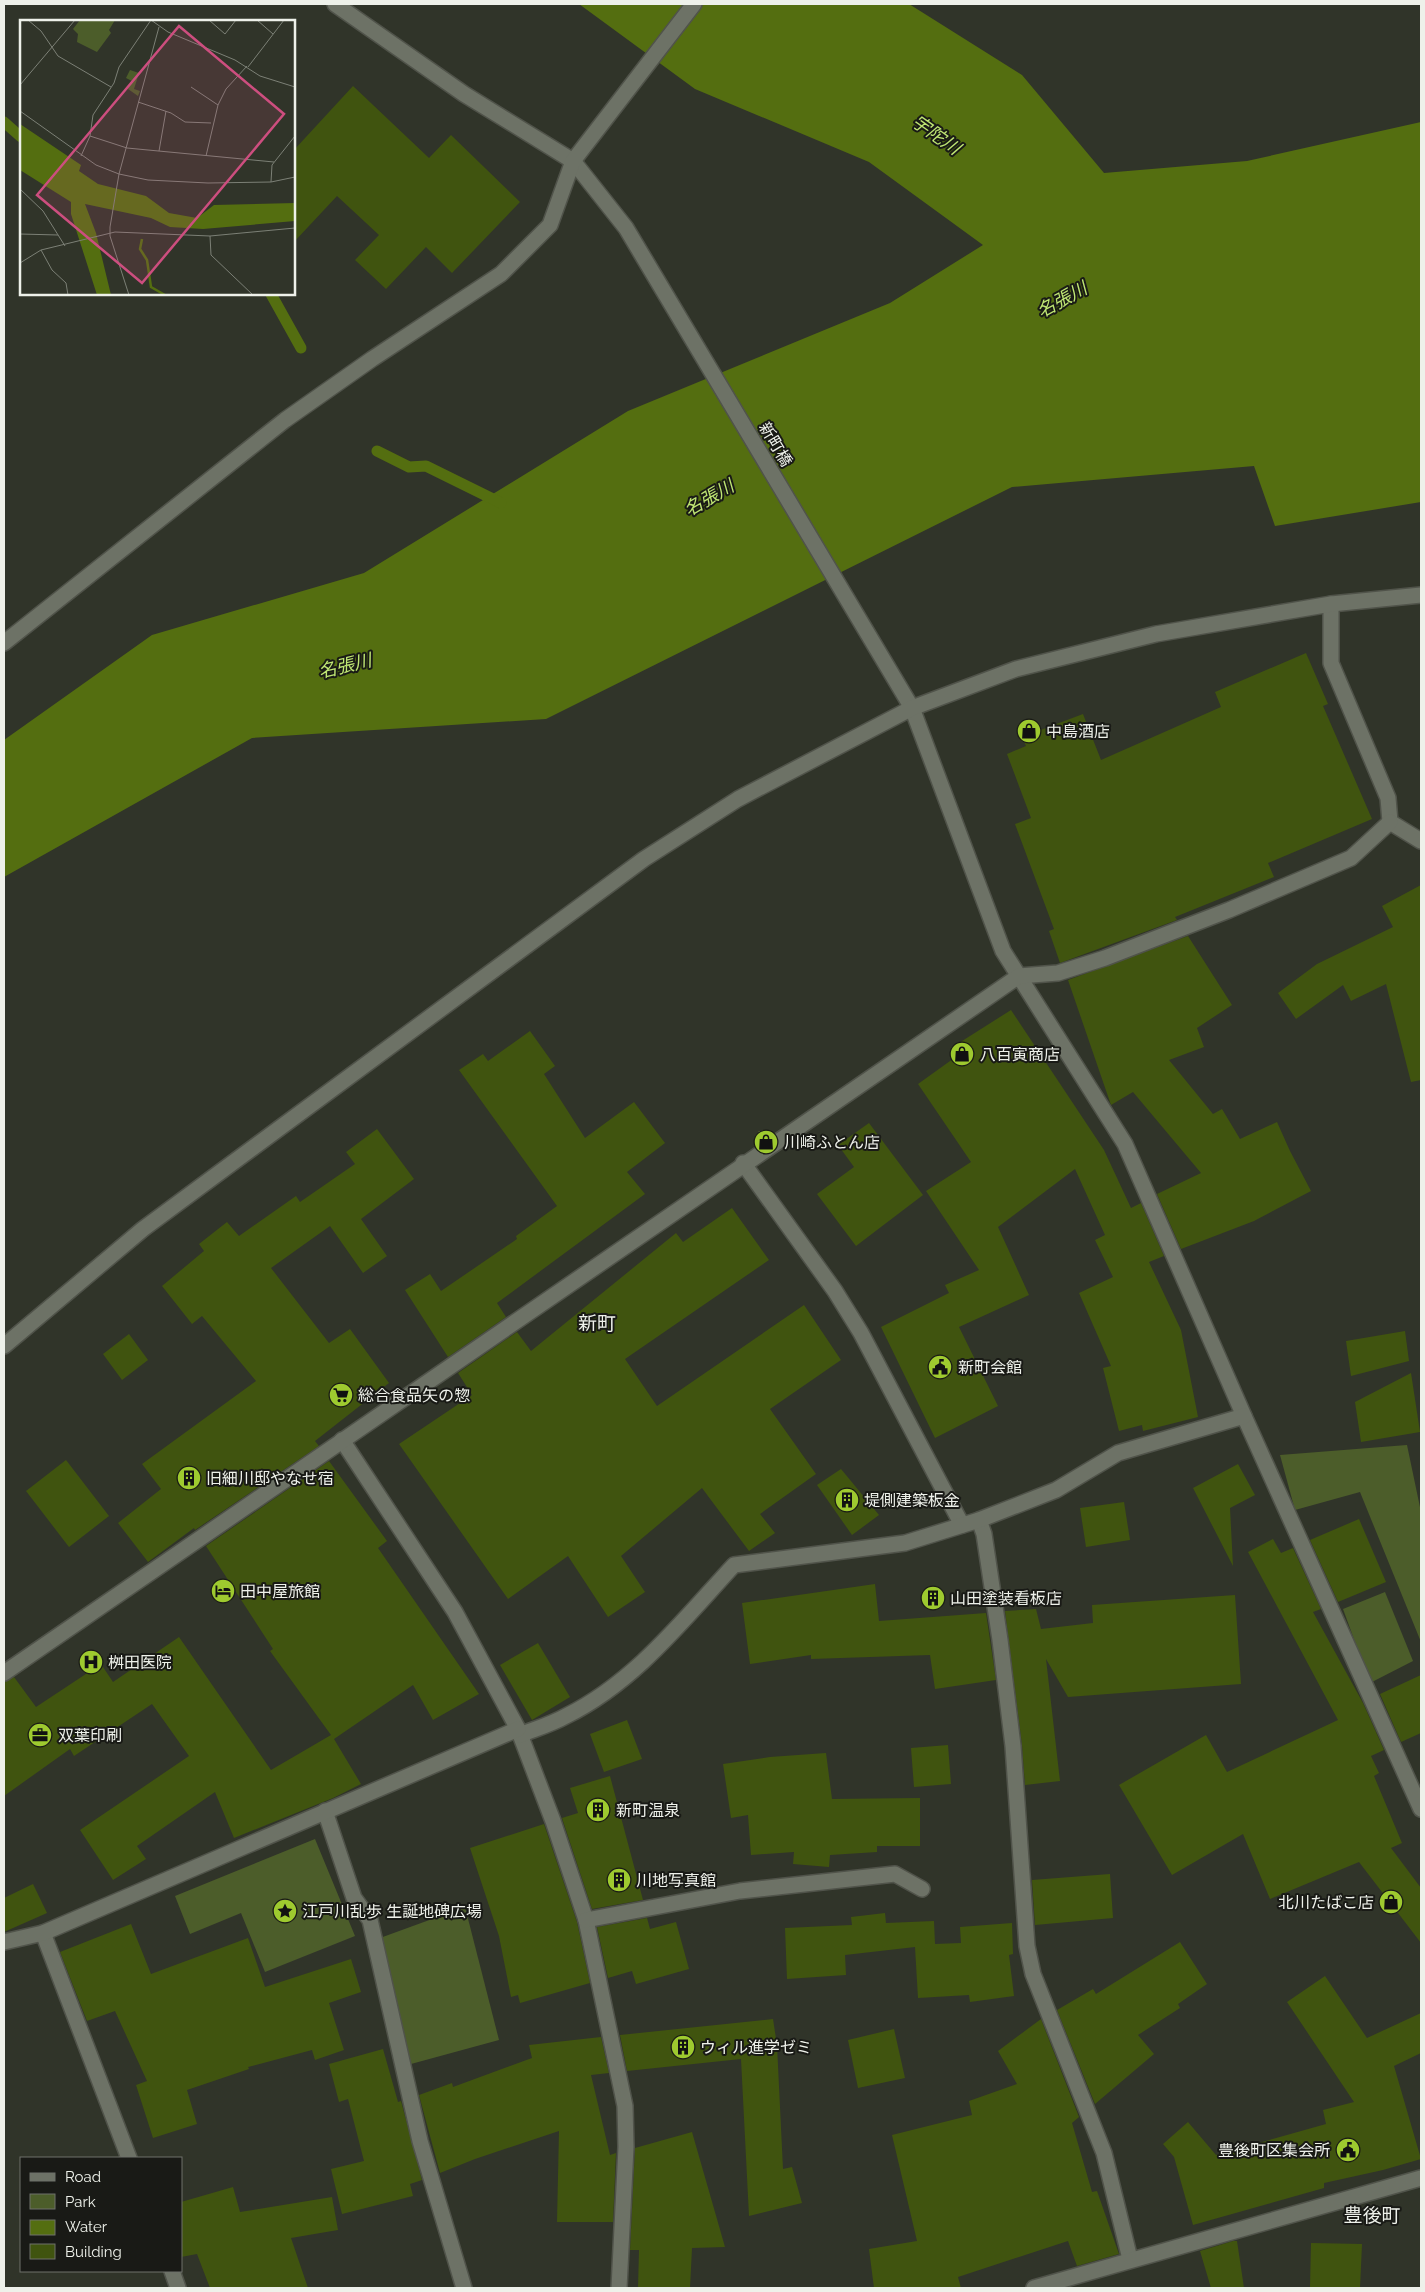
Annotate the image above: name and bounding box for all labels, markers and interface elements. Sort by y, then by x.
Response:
inset map [20,20,295,295]
water label: 宇陀川 [908,111,966,160]
water label: 名張川 [1033,276,1092,322]
street label: 新町橋 [755,419,796,470]
water label: 名張川 [680,474,739,520]
water label: 名張川 [316,649,376,682]
shop icon: 中島酒店 [1016,718,1042,744]
place label: 中島酒店 [1046,722,1110,741]
shop icon: 八百寅商店 [949,1041,975,1067]
place label: 八百寅商店 [980,1045,1060,1064]
shop icon: 川崎ふとん店 [753,1129,779,1155]
place label: 川崎ふとん店 [784,1133,880,1152]
district label: 新町 [578,1312,616,1334]
public building icon: 新町会館 [927,1354,953,1380]
place label: 新町会館 [958,1358,1022,1377]
supermarket icon: 総合食品矢の惣 [328,1382,354,1408]
place label: 総合食品矢の惣 [358,1386,470,1405]
building icon: 旧細川邸やなせ宿 [176,1465,202,1491]
place label: 旧細川邸やなせ宿 [206,1469,334,1488]
building icon: 堤側建築板金 [834,1487,860,1513]
place label: 堤側建築板金 [864,1491,960,1510]
hotel icon: 田中屋旅館 [210,1578,236,1604]
place label: 田中屋旅館 [240,1582,320,1601]
building icon: 山田塗装看板店 [920,1585,946,1611]
place label: 山田塗装看板店 [950,1589,1062,1608]
hospital icon: 桝田医院 [78,1649,104,1675]
place label: 桝田医院 [108,1653,172,1672]
office icon: 双葉印刷 [27,1722,53,1748]
place label: 双葉印刷 [58,1726,122,1745]
building icon: 新町温泉 [585,1797,611,1823]
place label: 新町温泉 [616,1801,680,1820]
building icon: 川地写真館 [606,1867,632,1893]
place label: 川地写真館 [636,1871,716,1890]
shop icon: 北川たばこ店 [1378,1889,1404,1915]
place label: 北川たばこ店 [1278,1893,1374,1912]
place icon: 江戸川乱歩 生誕地碑広場 [272,1898,298,1924]
place label: 江戸川乱歩 生誕地碑広場 [302,1902,482,1921]
building icon: ウィル進学ゼミ [670,2034,696,2060]
place label: ウィル進学ゼミ [700,2038,812,2057]
public building icon: 豊後町区集会所 [1335,2137,1361,2163]
place label: 豊後町区集会所 [1218,2141,1330,2160]
legend [20,2157,182,2272]
text: Road [65,2168,101,2186]
text: Park [65,2193,96,2211]
district label: 豊後町 [1343,2204,1401,2226]
text: Water [65,2218,108,2236]
text: Building [65,2243,122,2261]

